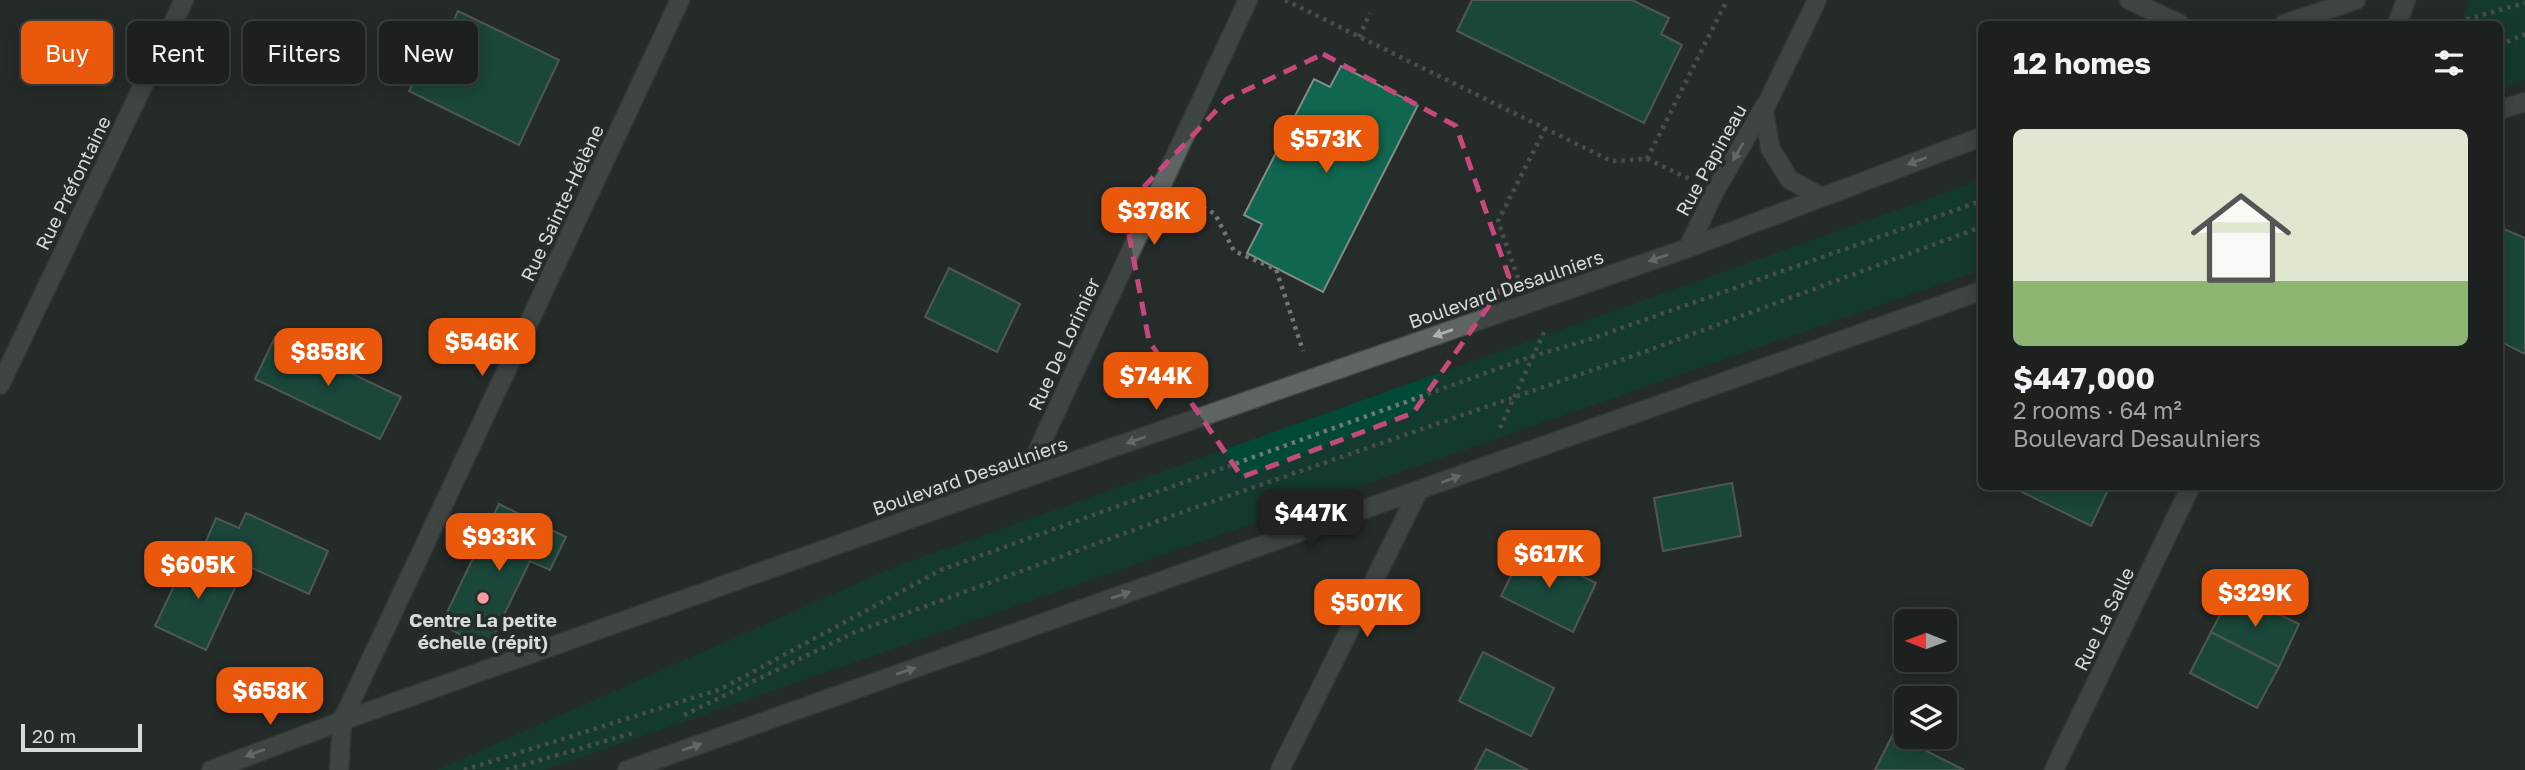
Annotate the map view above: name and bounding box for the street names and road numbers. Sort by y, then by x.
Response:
street label: Rue Papineau [1670,100,1751,220]
street label: Rue Préfontaine [30,112,115,253]
street label: Rue Sainte-Hélène [515,121,608,285]
street label: Boulevard Desaulniers [1405,244,1606,333]
street label: Rue De Lorimier [1023,273,1105,414]
street label: Boulevard Desaulniers [869,431,1070,520]
street label: Rue La Salle [2069,563,2138,674]

